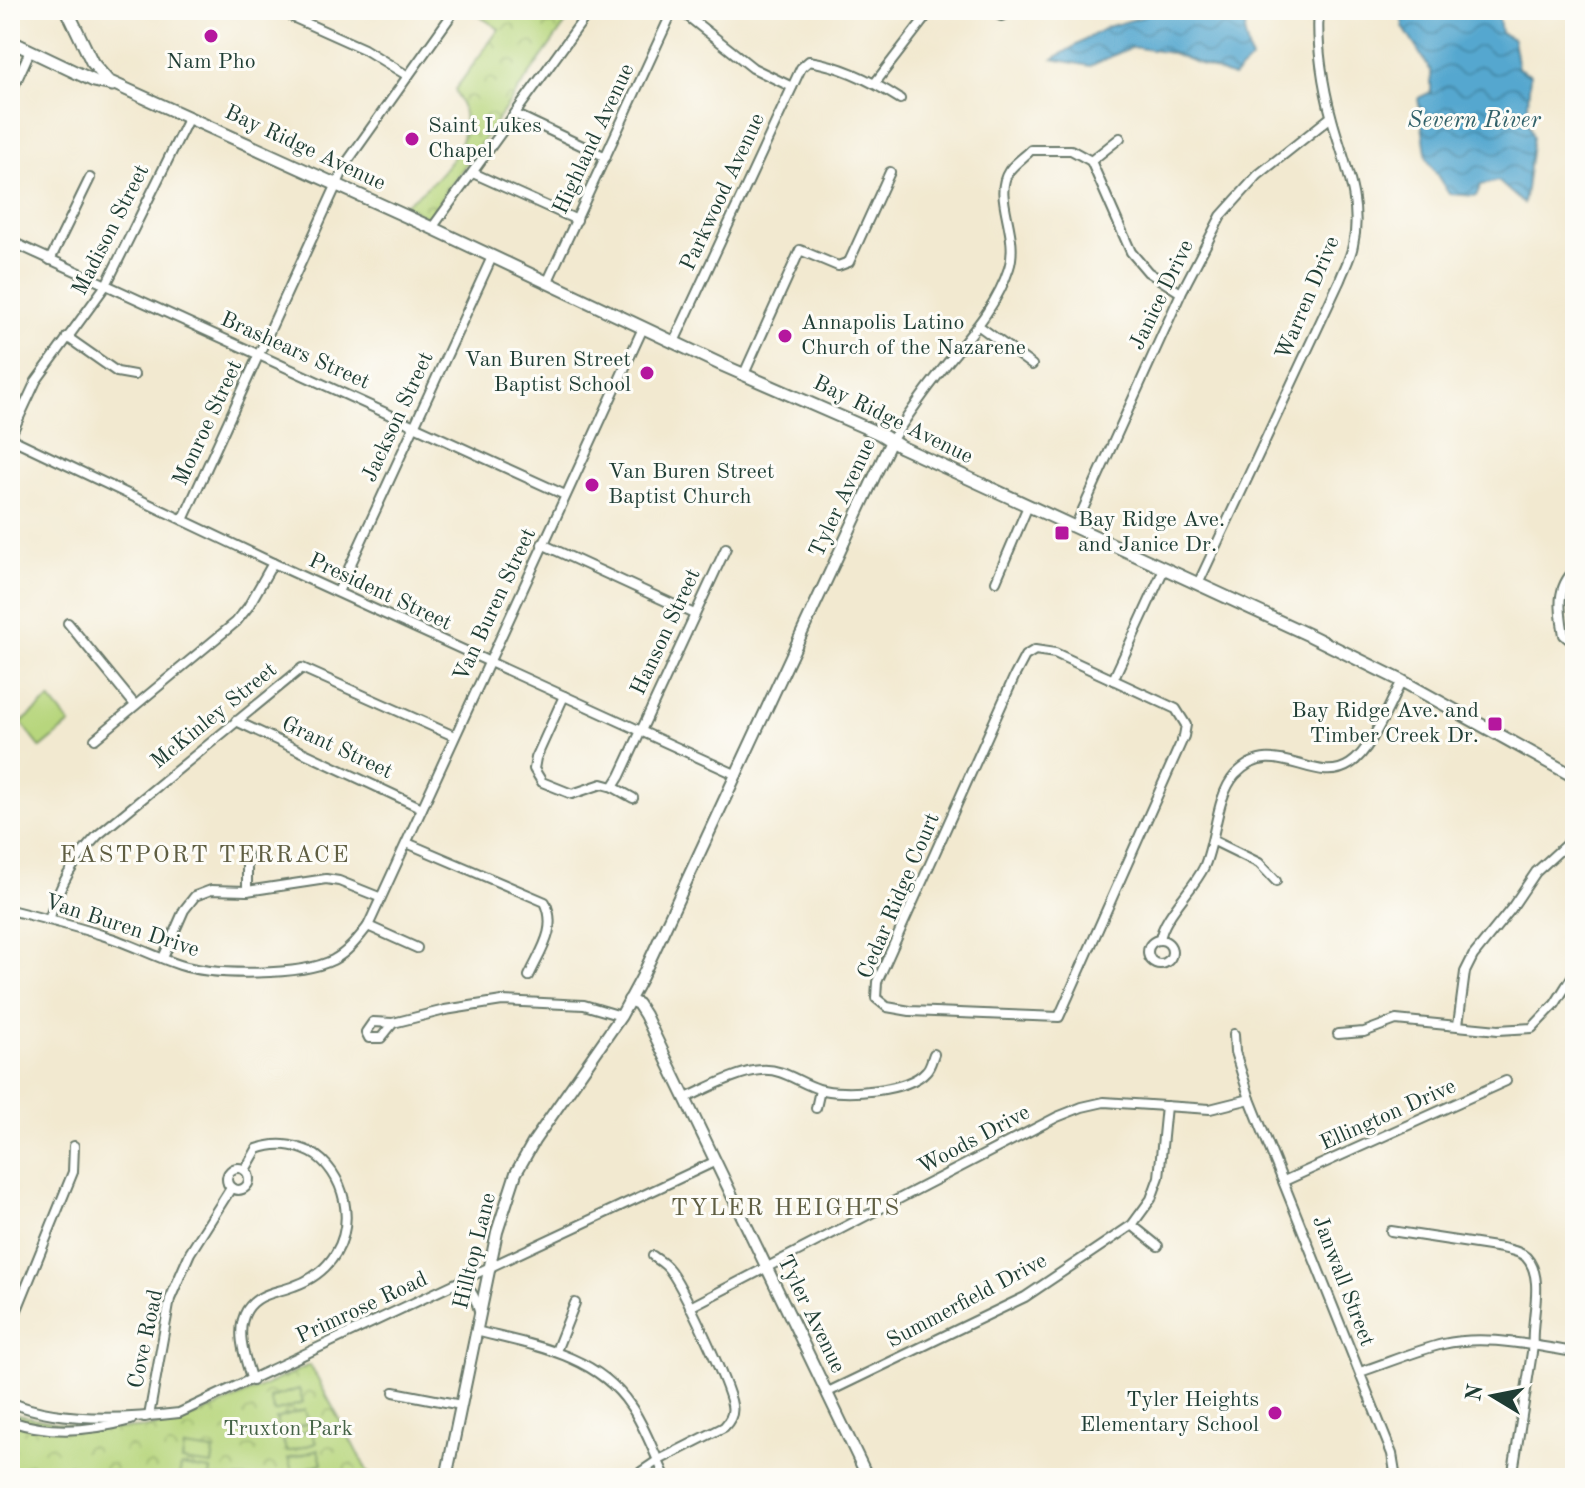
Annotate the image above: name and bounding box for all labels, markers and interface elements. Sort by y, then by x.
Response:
marker: Nam Pho [202,27,220,45]
place label: Nam Pho [166,51,256,73]
street label: Highland Avenue [550,60,638,218]
street label: Bay Ridge Avenue [221,101,389,195]
water label: Severn River [1407,109,1541,133]
street label: Parkwood Avenue [677,110,769,274]
place label: Saint Lukes Chapel [428,115,542,162]
marker: Saint Lukes Chapel [403,130,421,148]
street label: Madison Street [69,161,153,299]
street label: Warren Drive [1272,233,1344,363]
street label: Janice Drive [1126,237,1198,353]
street label: Brashears Street [217,308,373,394]
place label: Annapolis Latino Church of the Nazarene [801,312,1026,359]
marker: Annapolis Latino Church of the Nazarene [776,327,794,345]
street label: Jackson Street [358,349,438,485]
place label: Van Buren Street Baptist School [464,349,631,396]
street label: Monroe Street [169,357,247,489]
marker: Van Buren Street Baptist School [638,364,656,382]
street label: Bay Ridge Avenue [810,372,976,468]
street label: Tyler Avenue [806,435,880,561]
place label: Van Buren Street Baptist Church [608,461,775,508]
marker: Van Buren Street Baptist Church [583,476,601,494]
place label: Bay Ridge Ave. and Janice Dr. [1078,509,1225,556]
marker: Bay Ridge Ave. and Janice Dr. [1053,524,1071,542]
street label: Van Buren Street [450,525,540,685]
street label: President Street [305,549,455,635]
street label: Hanson Street [627,565,705,699]
street label: McKinley Street [147,659,281,773]
place label: Bay Ridge Ave. and Timber Creek Dr. [1291,700,1479,747]
street label: Grant Street [278,713,396,783]
marker: Bay Ridge Ave. and Timber Creek Dr. [1486,715,1504,733]
street label: Cedar Ridge Court [854,810,944,982]
district label: EASTPORT TERRACE [60,844,350,868]
street label: Van Buren Drive [42,891,202,961]
street label: Ellington Drive [1317,1075,1459,1155]
street label: Woods Drive [914,1101,1034,1179]
street label: Hilltop Lane [450,1191,500,1311]
district label: TYLER HEIGHTS [671,1197,901,1221]
street label: Janwall Street [1308,1213,1378,1349]
street label: Summerfield Drive [883,1250,1051,1352]
street label: Tyler Avenue [773,1251,849,1377]
street label: Primrose Road [293,1268,431,1348]
street label: Cove Road [125,1287,167,1391]
north arrow [1453,1356,1533,1436]
text: N [1463,1383,1488,1403]
place label: Tyler Heights Elementary School [1080,1389,1259,1436]
marker: Tyler Heights Elementary School [1266,1404,1284,1422]
park label: Truxton Park [223,1418,353,1440]

